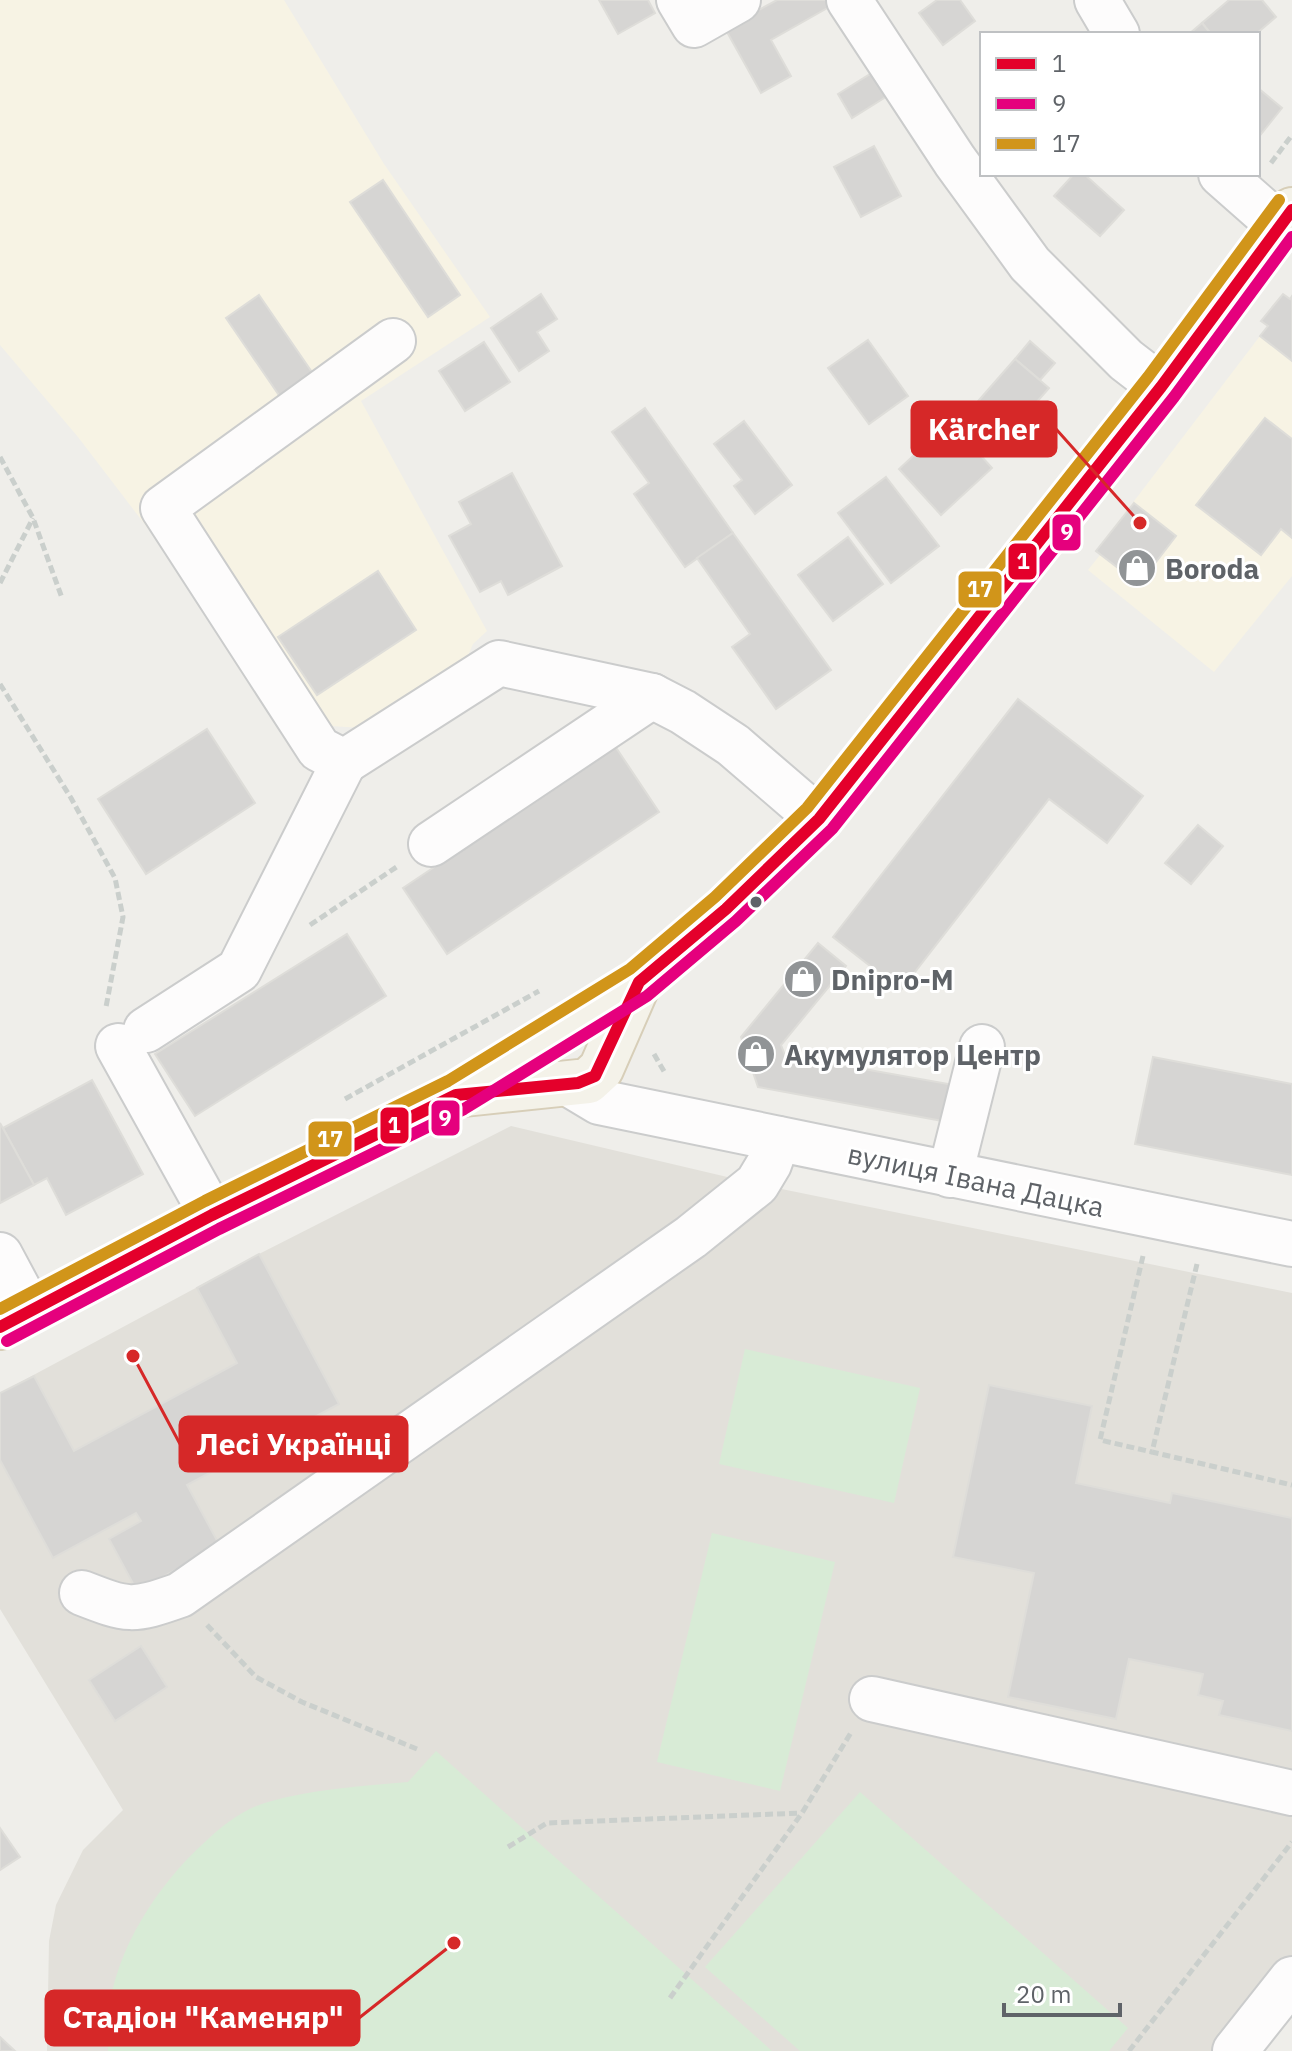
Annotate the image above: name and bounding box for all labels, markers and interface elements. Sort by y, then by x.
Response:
legend [980,32,1260,176]
text: 1 [1052,47,1066,79]
text: 9 [1052,87,1066,119]
text: 17 [1052,127,1081,159]
callout: Kärcher [912,402,1056,456]
text: Kärcher [928,409,1040,448]
line badge: 9 [1051,513,1082,552]
text: 9 [1060,517,1074,546]
line badge: 1 [1007,542,1038,581]
text: 1 [1016,546,1030,575]
shop icon: Boroda [1116,547,1158,589]
place label: Boroda [1165,550,1259,587]
line badge: 17 [957,570,1003,609]
text: 17 [967,574,993,603]
unlabelled marker [748,894,764,910]
shop icon: Dnipro-M [782,958,824,1000]
place label: Dnipro-M [831,961,954,998]
shop icon: Акумулятор Центр [735,1033,777,1075]
place label: Акумулятор Центр [784,1036,1041,1073]
line badge: 9 [430,1099,461,1137]
text: 9 [438,1103,452,1132]
line badge: 1 [379,1106,410,1145]
text: 1 [387,1110,401,1139]
line badge: 17 [307,1120,353,1158]
text: 17 [317,1124,343,1153]
street label: вулиця Івана Дацка [844,1135,1108,1225]
callout: Лесі Українці [180,1417,407,1471]
text: Лесі Українці [196,1424,392,1463]
scale bar [1004,1967,1120,2017]
text: 20 m [1016,1978,1071,2010]
callout: Стадіон "Каменяр" [46,1991,359,2045]
text: Стадіон "Каменяр" [62,1997,344,2036]

